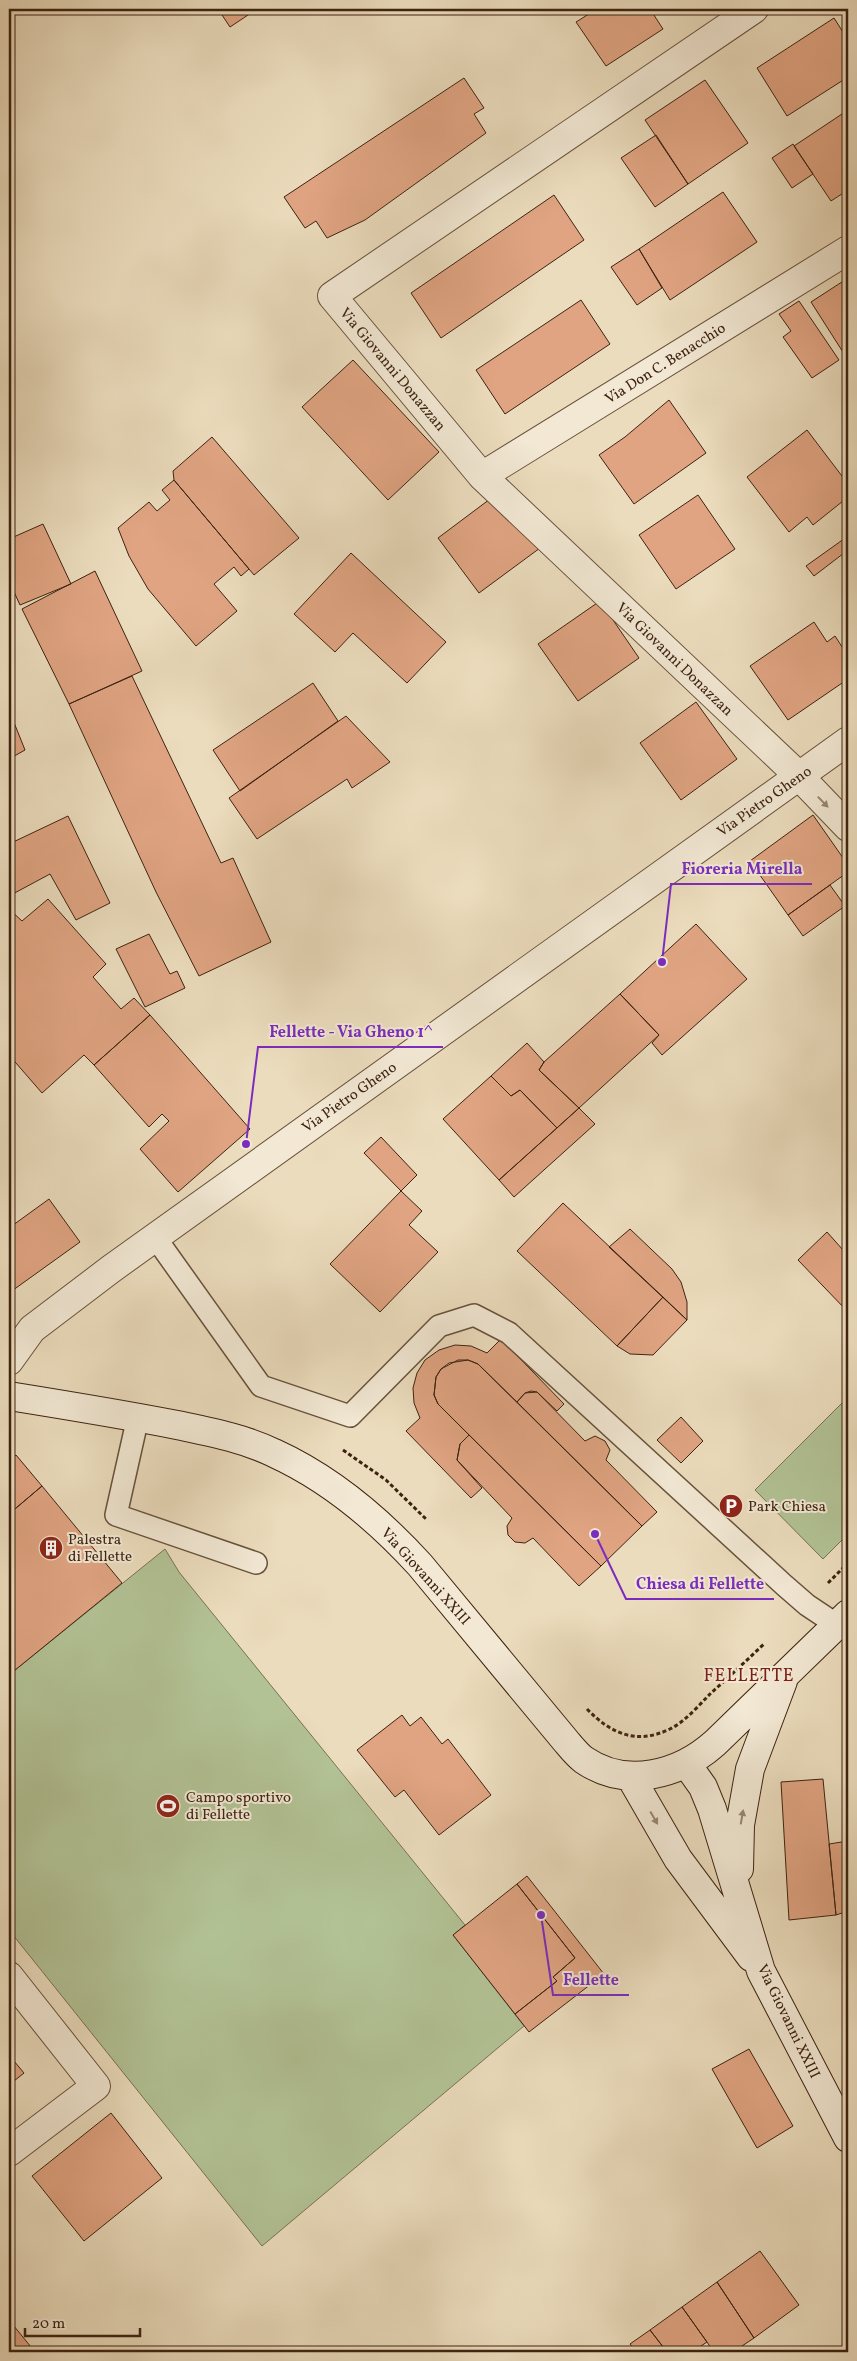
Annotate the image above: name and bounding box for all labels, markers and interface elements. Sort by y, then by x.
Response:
street label: Via Giovanni Donazzan [334,304,450,436]
street label: Via Don C. Benacchio [601,319,730,410]
street label: Via Giovanni Donazzan [611,599,737,722]
street label: Via Pietro Gheno [713,762,816,843]
one-way arrow [817,796,829,808]
callout: Fioreria Mirella [671,853,812,884]
text: Fioreria Mirella [682,859,803,881]
callout: Fellette - Via Gheno 1^ [258,1016,443,1047]
text: Fellette - Via Gheno 1^ [269,1022,433,1044]
street label: Via Pietro Gheno [298,1058,401,1139]
parking icon: Park Chiesa [718,1493,744,1519]
place label: Park Chiesa [748,1497,826,1518]
street label: Via Giovanni XXIII [375,1524,474,1630]
place label: Palestra di Fellette [68,1530,132,1568]
building icon: Palestra di Fellette [38,1535,64,1561]
callout: Chiesa di Fellette [626,1568,774,1599]
text: Chiesa di Fellette [636,1574,764,1596]
district label: FELLETTE [704,1664,794,1689]
place label: Campo sportivo di Fellette [186,1788,291,1826]
sports icon: Campo sportivo di Fellette [155,1793,181,1819]
one-way arrow [738,1808,746,1824]
one-way arrow [650,1811,658,1826]
street label: Via Giovanni XXIII [751,1961,824,2082]
callout: Fellette [553,1964,629,1995]
text: Fellette [563,1970,619,1992]
scale bar [25,2306,140,2338]
text: 20 m [32,2314,65,2335]

